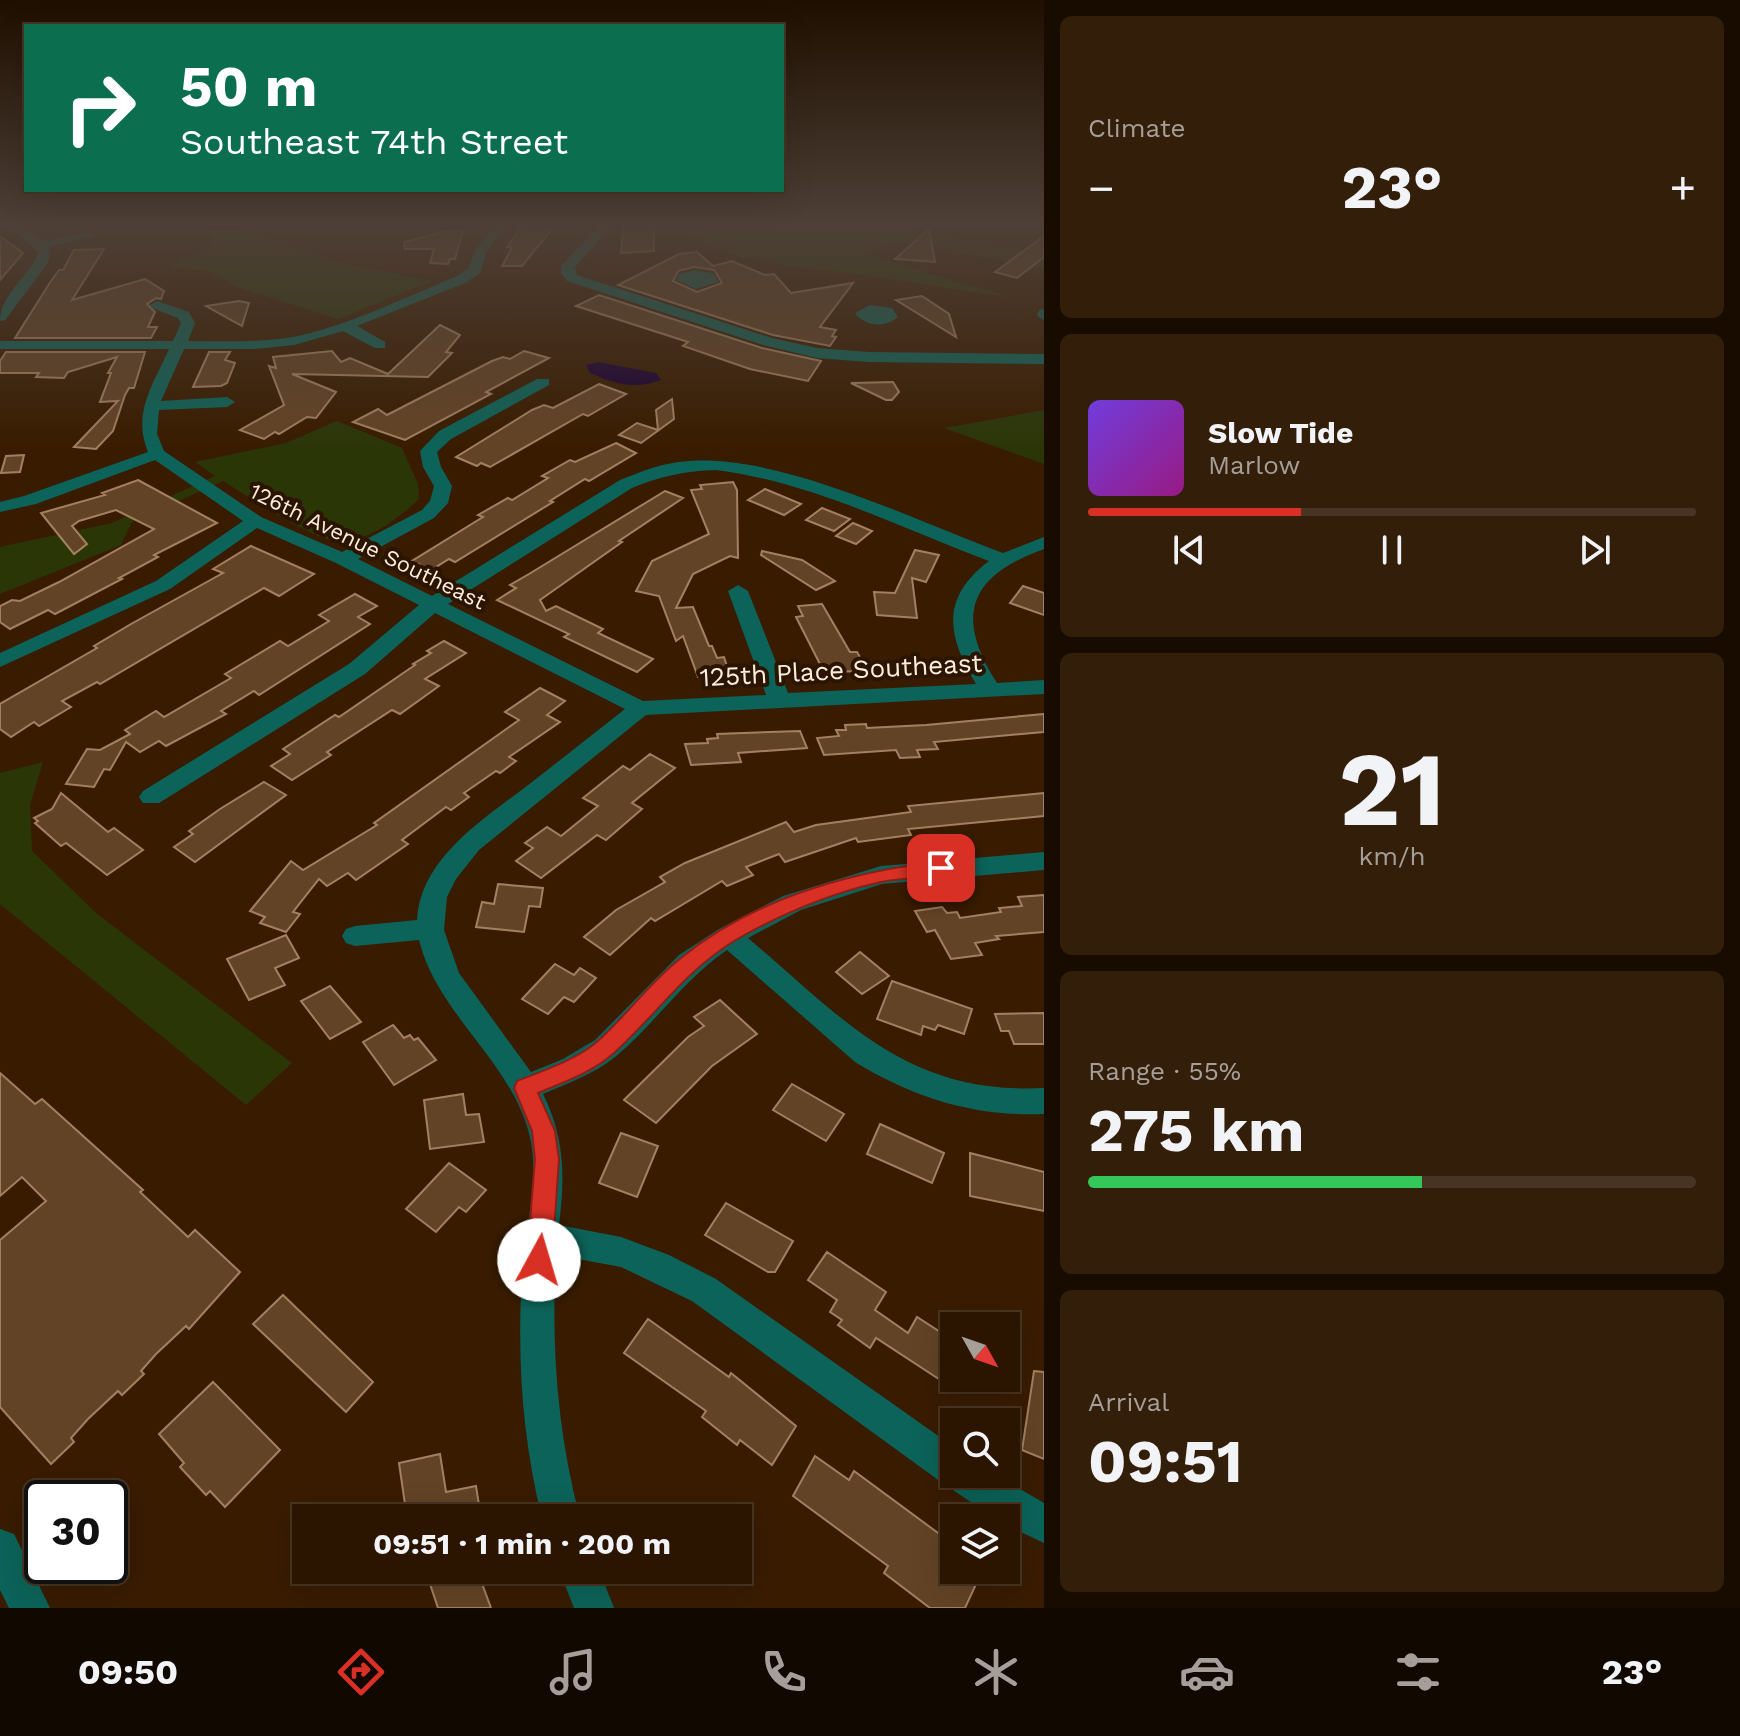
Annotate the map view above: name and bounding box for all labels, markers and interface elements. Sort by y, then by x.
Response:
text: 50 m [180,54,317,120]
icon: right [48,56,152,160]
text: Climate [1088,113,1186,143]
text: Southeast 74th Street [180,121,568,163]
text: 23° [1341,152,1443,223]
text: − [1088,162,1115,214]
text: + [1669,162,1696,214]
text: Slow Tide [1208,415,1353,450]
text: Marlow [1208,450,1300,480]
street label: 126th Avenue Southeast [246,478,490,615]
icon: previous [1167,528,1211,572]
icon: pause [1370,528,1414,572]
icon: next [1573,528,1617,572]
street label: 125th Place Southeast [699,648,983,692]
text: 21 [1339,728,1445,850]
pin [907,834,975,902]
text: km/h [1359,841,1425,871]
icon: arrive [919,846,963,890]
text: Range · 55% [1088,1056,1241,1086]
text: 275 km [1088,1095,1304,1166]
position arrow [497,1218,581,1302]
north arrow [940,1312,1020,1392]
map controls [940,1312,1020,1584]
text: Arrival [1088,1387,1169,1417]
button: search [940,1408,1020,1488]
text: 09:51 [1088,1426,1243,1497]
speed limit sign: 30 [24,1480,128,1584]
button: layers [940,1504,1020,1584]
text: 09:51 · 1 min · 200 m [373,1526,671,1561]
icon: directions [333,1644,389,1700]
icon: music [545,1644,601,1700]
icon: phone [756,1644,812,1700]
icon: climate [968,1644,1024,1700]
icon: car [1179,1644,1235,1700]
icon: filters [1390,1644,1446,1700]
text: 09:50 [78,1651,178,1693]
text: 23° [1602,1651,1662,1693]

